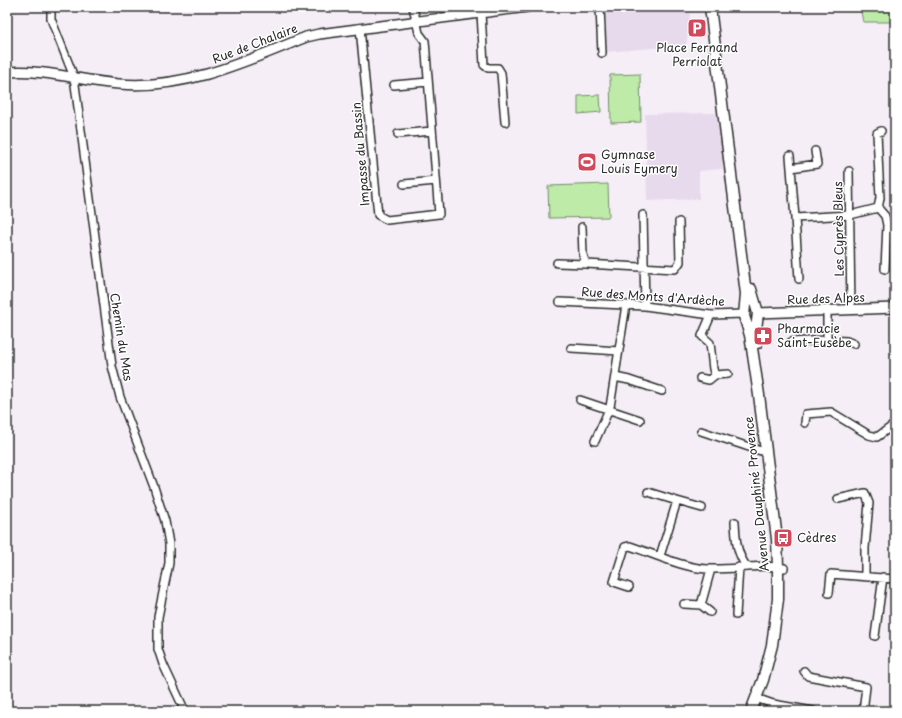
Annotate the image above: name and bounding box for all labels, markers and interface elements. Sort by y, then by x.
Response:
parking icon: Place Fernand Perriolat [686,17,708,39]
street label: Rue de Chalaire [209,19,300,68]
place label: Place Fernand Perriolat [656,38,738,70]
street label: Impasse du Bassin [347,101,374,207]
place label: Gymnase Louis Eymery [601,145,678,177]
sports icon: Gymnase Louis Eymery [576,151,598,173]
street label: Les Cyprès Bleus [828,181,848,277]
street label: Rue des Monts d'Ardèche [581,282,725,310]
street label: Rue des Alpes [787,288,866,308]
street label: Chemin du Mas [106,291,138,383]
place label: Pharmacie Saint-Eusèbe [777,319,852,351]
pharmacy icon: Pharmacie Saint-Eusèbe [752,325,774,347]
street label: Avenue Dauphiné Provence [739,416,773,573]
bus stop icon: Cèdres [772,527,794,549]
place label: Cèdres [797,528,837,546]

